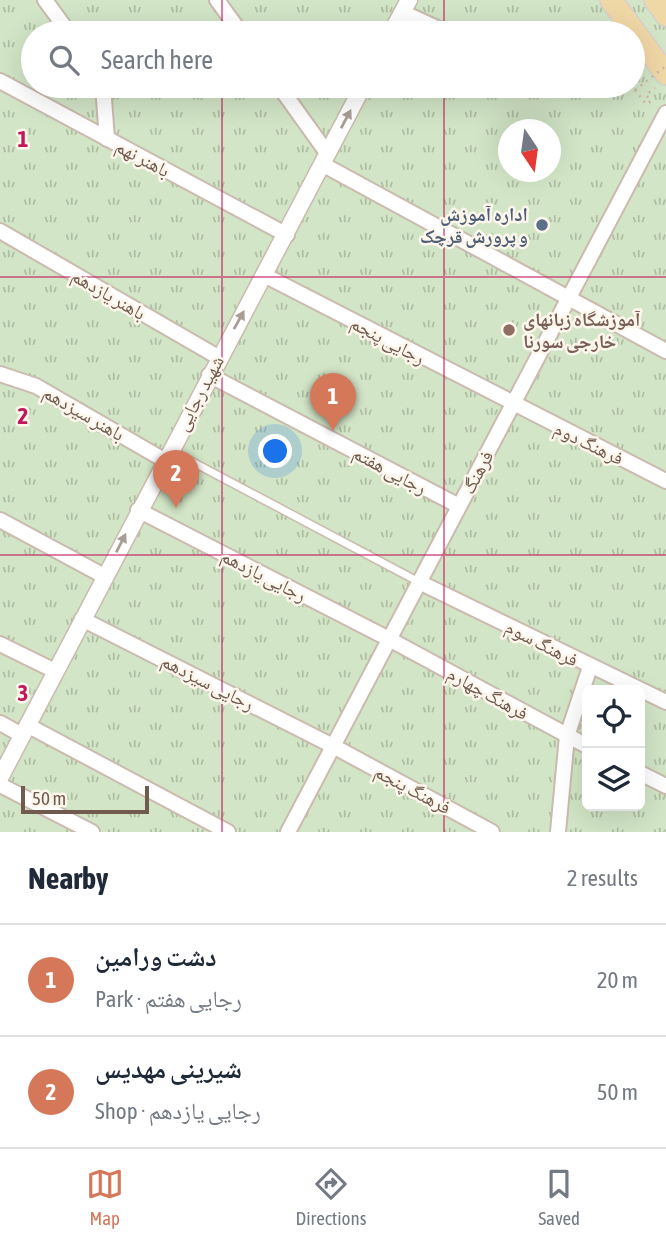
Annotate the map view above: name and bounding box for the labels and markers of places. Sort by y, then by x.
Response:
place label: اداره آموزش و پرورش قرچک [420,203,528,248]
marker: اداره آموزش و پرورش قرچک [534,217,550,233]
place label: آموزشگاه زبانهای خارجی سورنا [523,308,641,353]
marker: آموزشگاه زبانهای خارجی سورنا [501,322,517,338]
pin: 1 [310,373,356,431]
pin: 2 [153,450,199,508]

